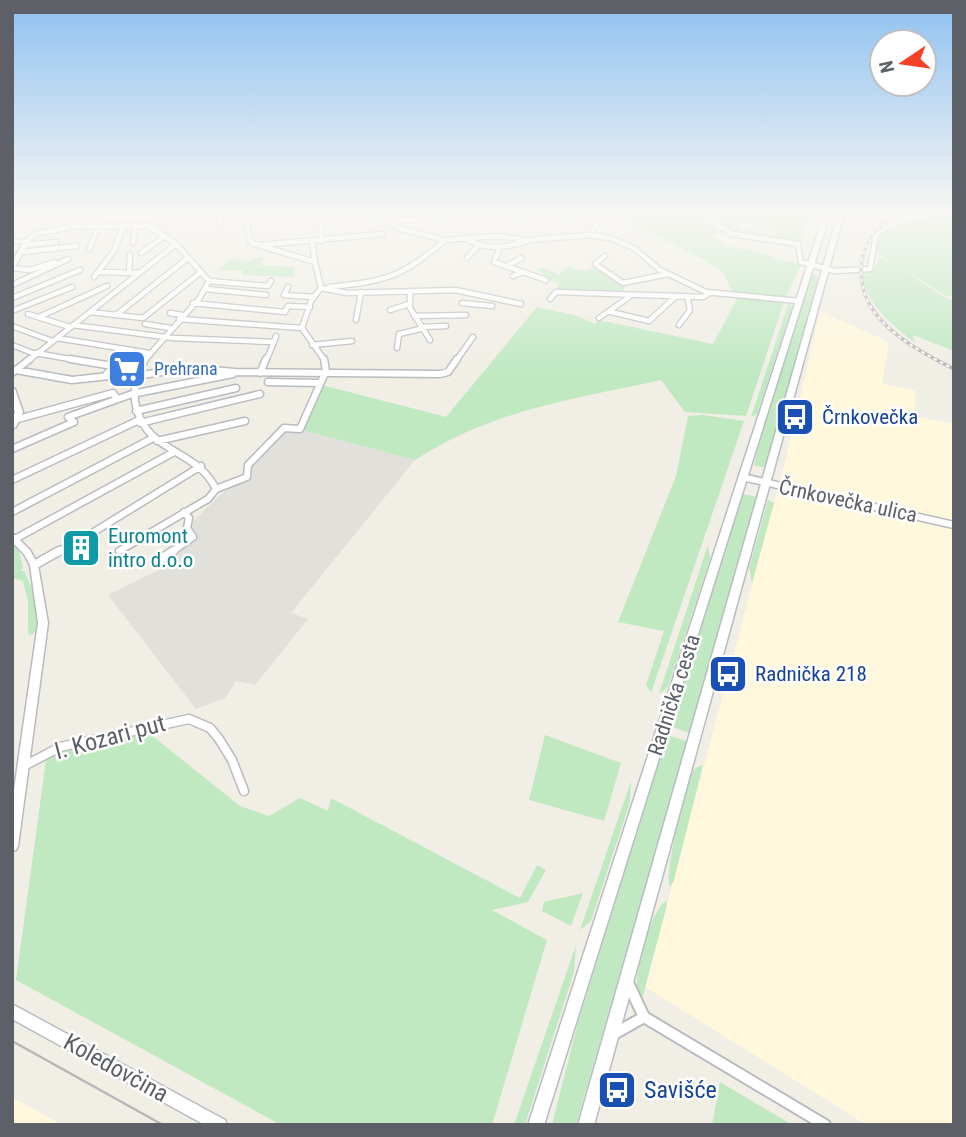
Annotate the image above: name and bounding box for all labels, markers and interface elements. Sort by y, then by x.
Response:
north arrow [868,28,938,98]
text: N [874,58,899,75]
supermarket icon: Prehrana [106,348,148,390]
place label: Prehrana [154,358,218,379]
bus stop icon: Črnkovečka [774,396,816,438]
place label: Črnkovečka [822,405,918,429]
street label: Črnkovečka ulica [777,475,919,527]
place label: Euromont intro d.o.o [108,524,193,572]
building icon: Euromont intro d.o.o [60,527,102,569]
street label: Radnička cesta [643,631,705,759]
bus stop icon: Radnička 218 [707,653,749,695]
place label: Radnička 218 [755,662,867,686]
street label: I. Kozari put [52,709,168,765]
street label: Koledovčina [59,1028,173,1108]
bus stop icon: Savišće [596,1069,638,1111]
place label: Savišće [644,1076,717,1104]

